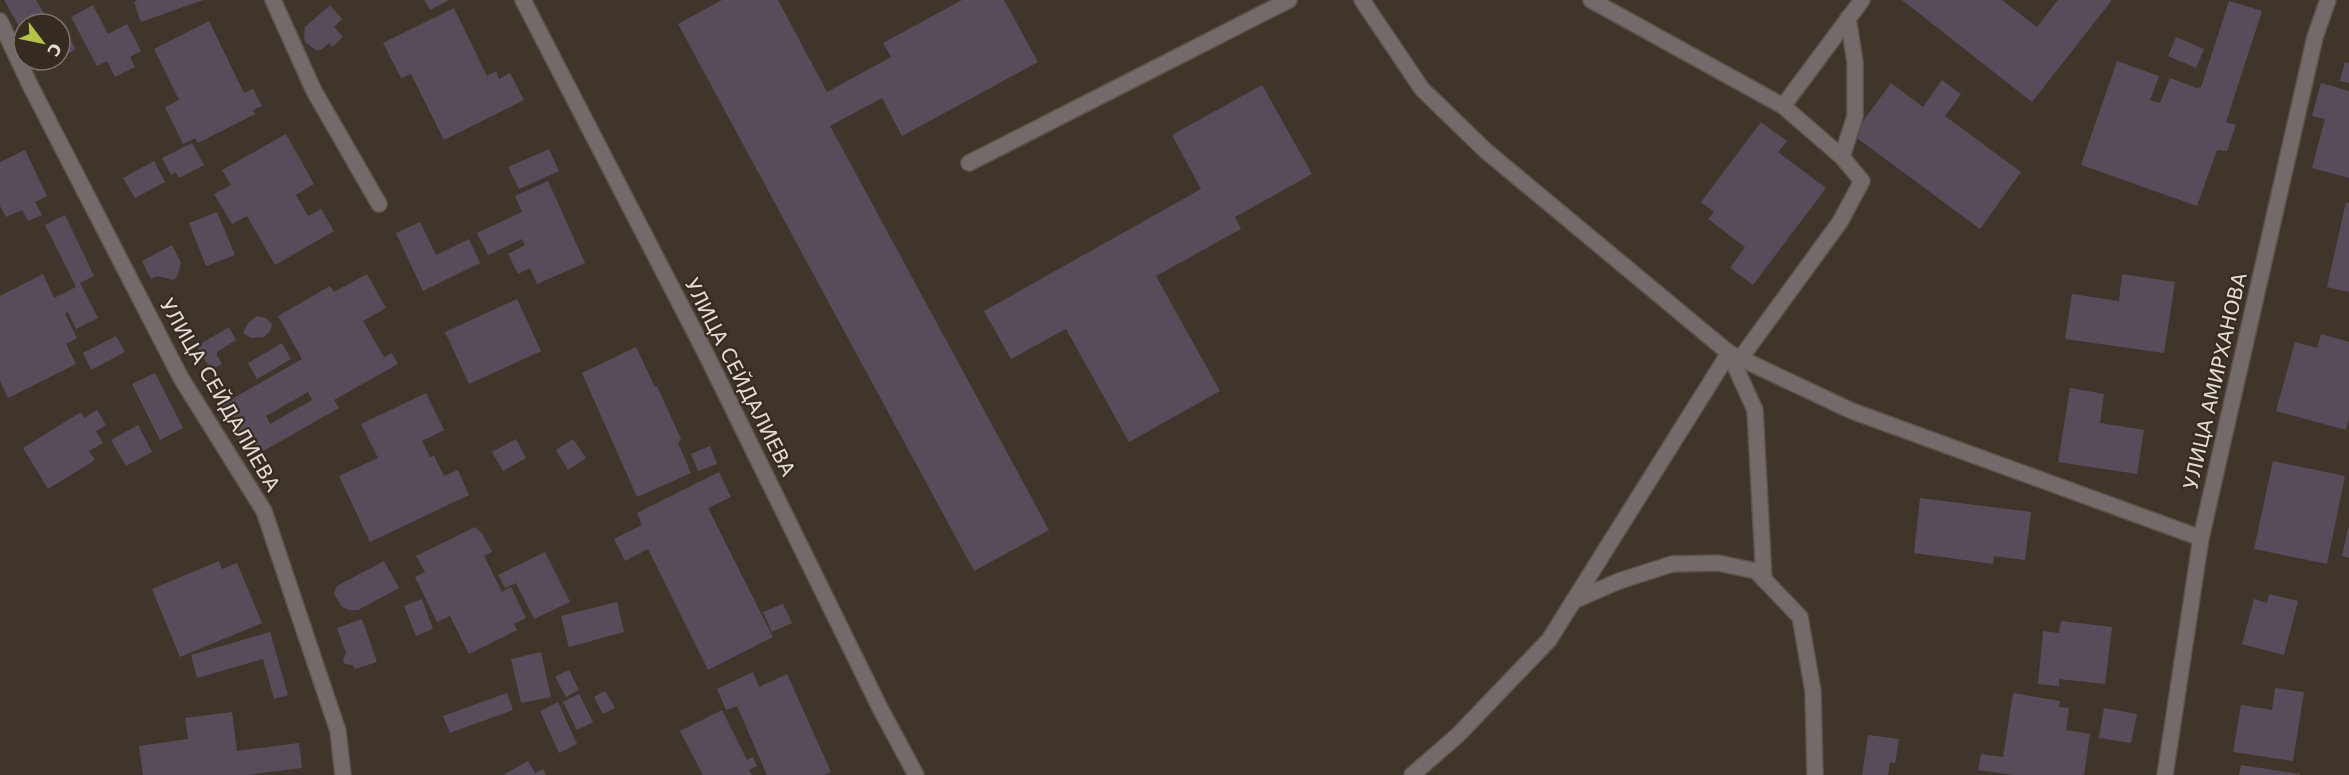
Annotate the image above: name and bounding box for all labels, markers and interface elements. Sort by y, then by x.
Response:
north arrow [12,12,72,72]
text: С [43,40,65,60]
street label: УЛИЦА АМИРХАНОВА [2178,270,2252,492]
street label: УЛИЦА СЕЙДАЛИЕВА [680,274,800,480]
street label: УЛИЦА СЕЙДАЛИЕВА [155,294,285,496]

